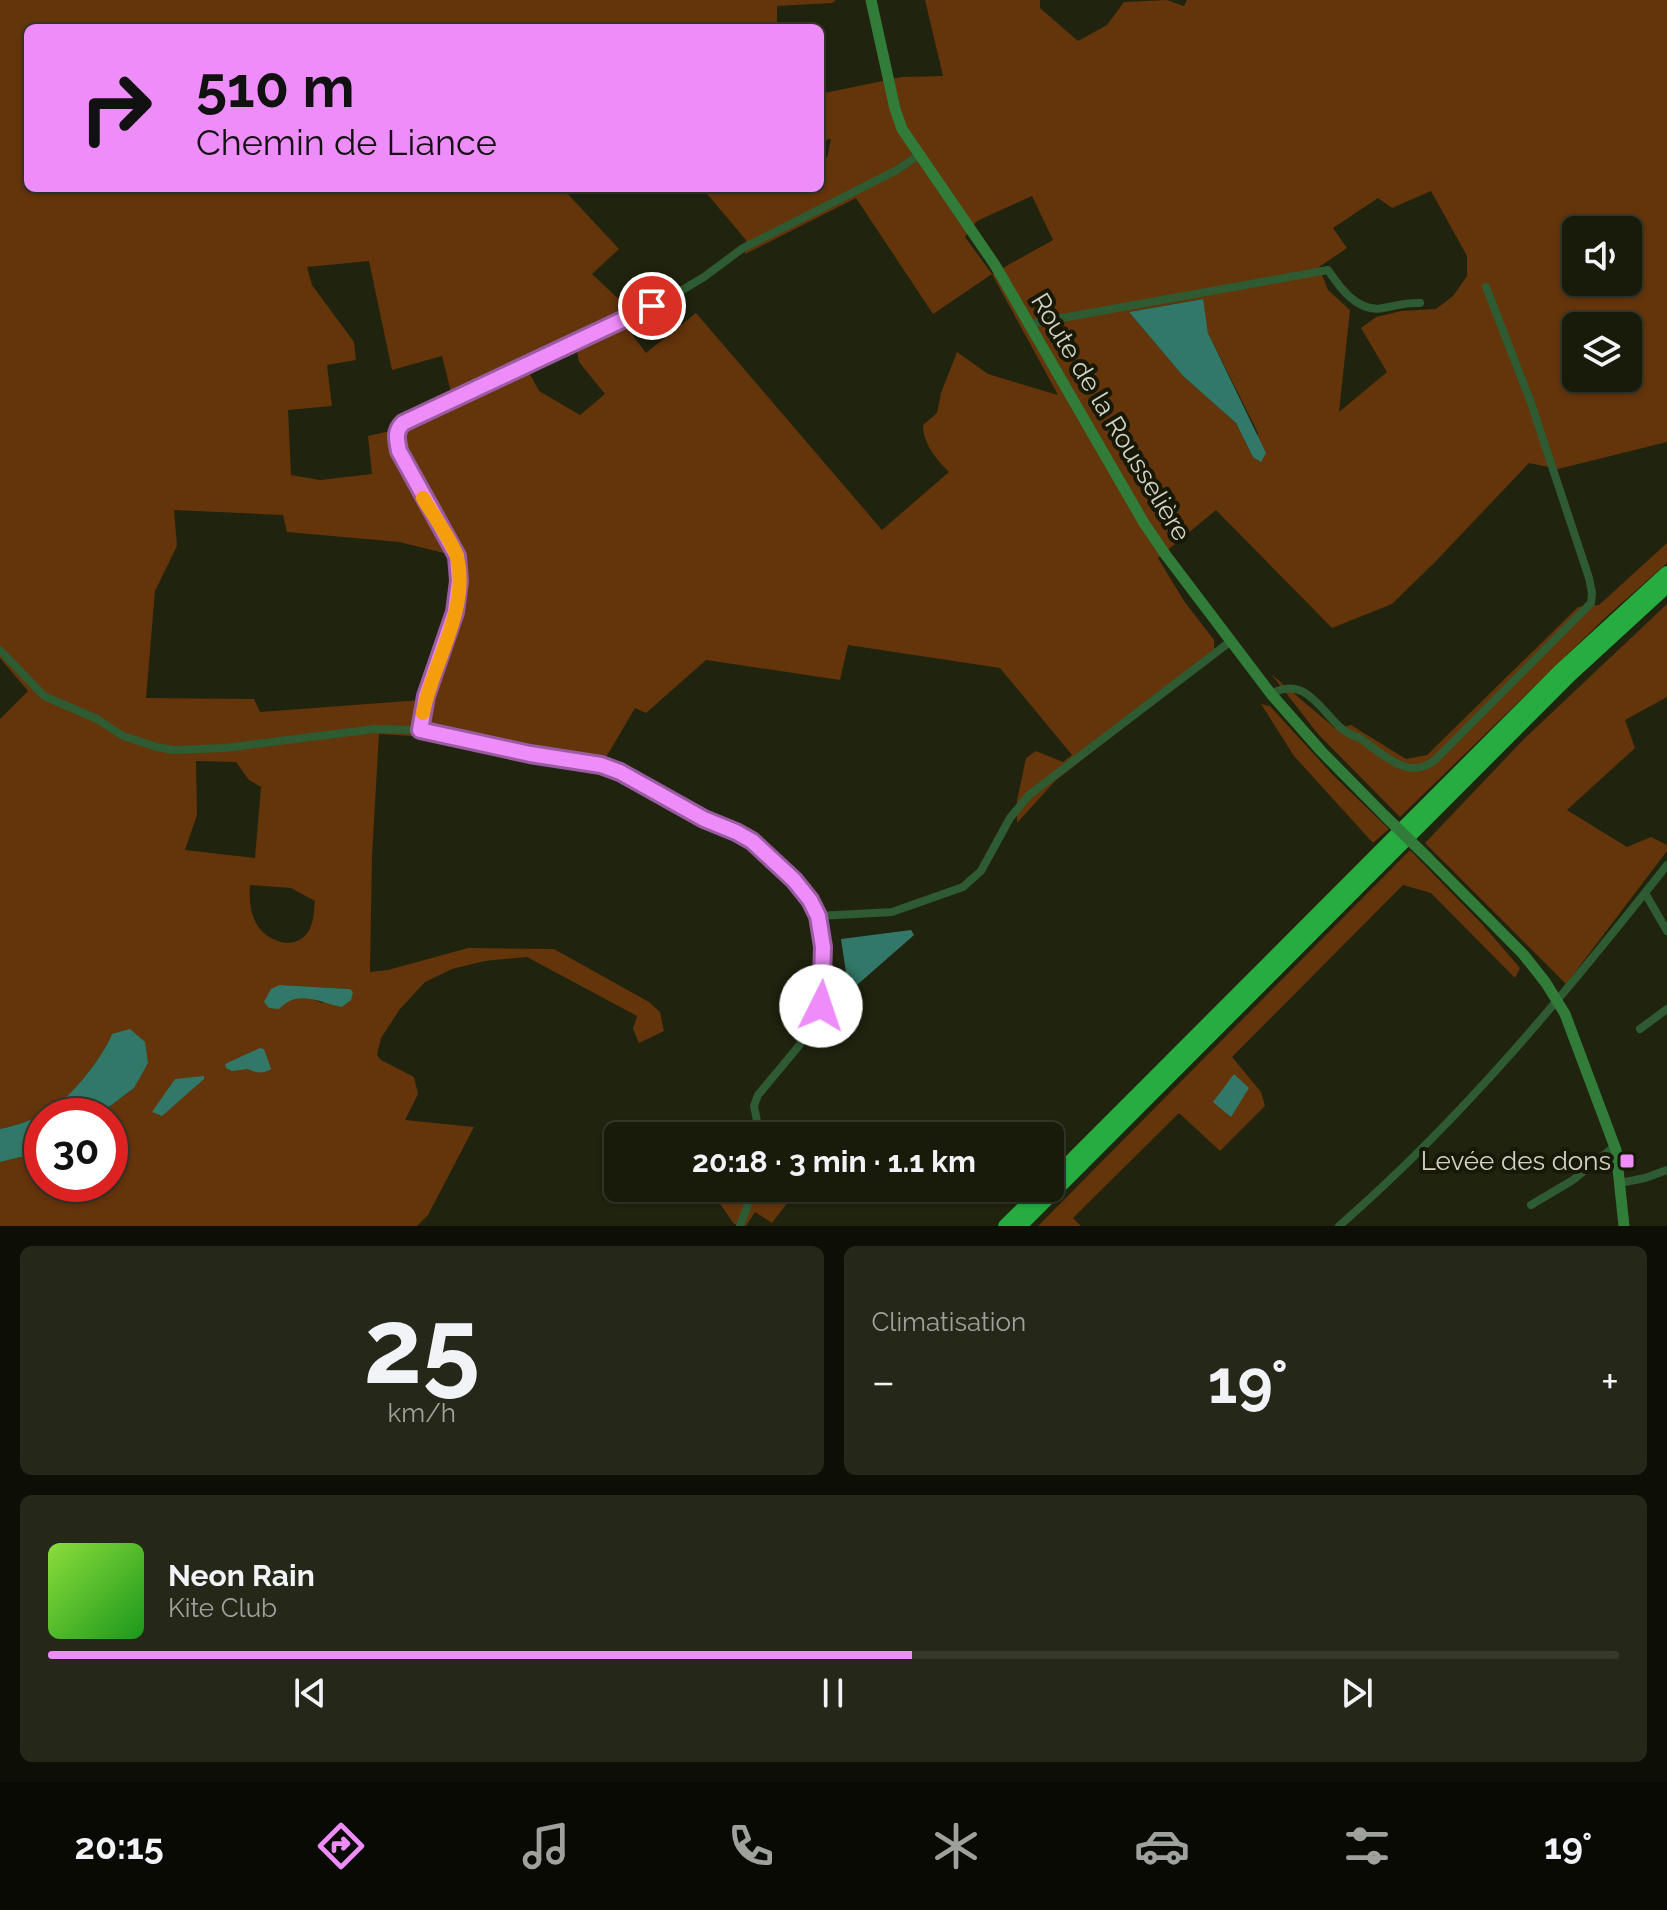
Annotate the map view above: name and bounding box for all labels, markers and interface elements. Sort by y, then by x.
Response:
text: 510 m [196,54,355,120]
icon: right [64,56,168,160]
text: Chemin de Liance [196,121,497,163]
map controls [1562,216,1642,392]
button: sound [1562,216,1642,296]
pin [618,272,686,340]
icon: arrive [630,284,674,328]
street label: Route de la Rousselière [1025,288,1197,546]
button: layers [1562,312,1642,392]
position arrow [779,964,863,1048]
speed limit sign: 30 [24,1098,128,1202]
text: 20:18 · 3 min · 1.1 km [692,1144,976,1179]
place label: Levée des dons [1421,1146,1611,1176]
marker: Levée des dons [1618,1152,1636,1170]
text: 25 [364,1285,480,1407]
text: Climatisation [872,1307,1026,1337]
text: 19° [1208,1347,1288,1417]
text: − [872,1356,895,1407]
text: + [1601,1356,1619,1407]
text: km/h [387,1398,456,1428]
text: Neon Rain [168,1558,315,1593]
text: Kite Club [168,1593,277,1623]
icon: previous [288,1671,332,1715]
icon: pause [811,1671,855,1715]
icon: next [1335,1671,1379,1715]
icon: directions [313,1818,369,1874]
icon: music [518,1818,574,1874]
icon: phone [723,1818,779,1874]
icon: climate [928,1818,984,1874]
icon: car [1134,1818,1190,1874]
icon: filters [1339,1818,1395,1874]
text: 20:15 [75,1825,164,1867]
text: 19° [1544,1825,1592,1867]

